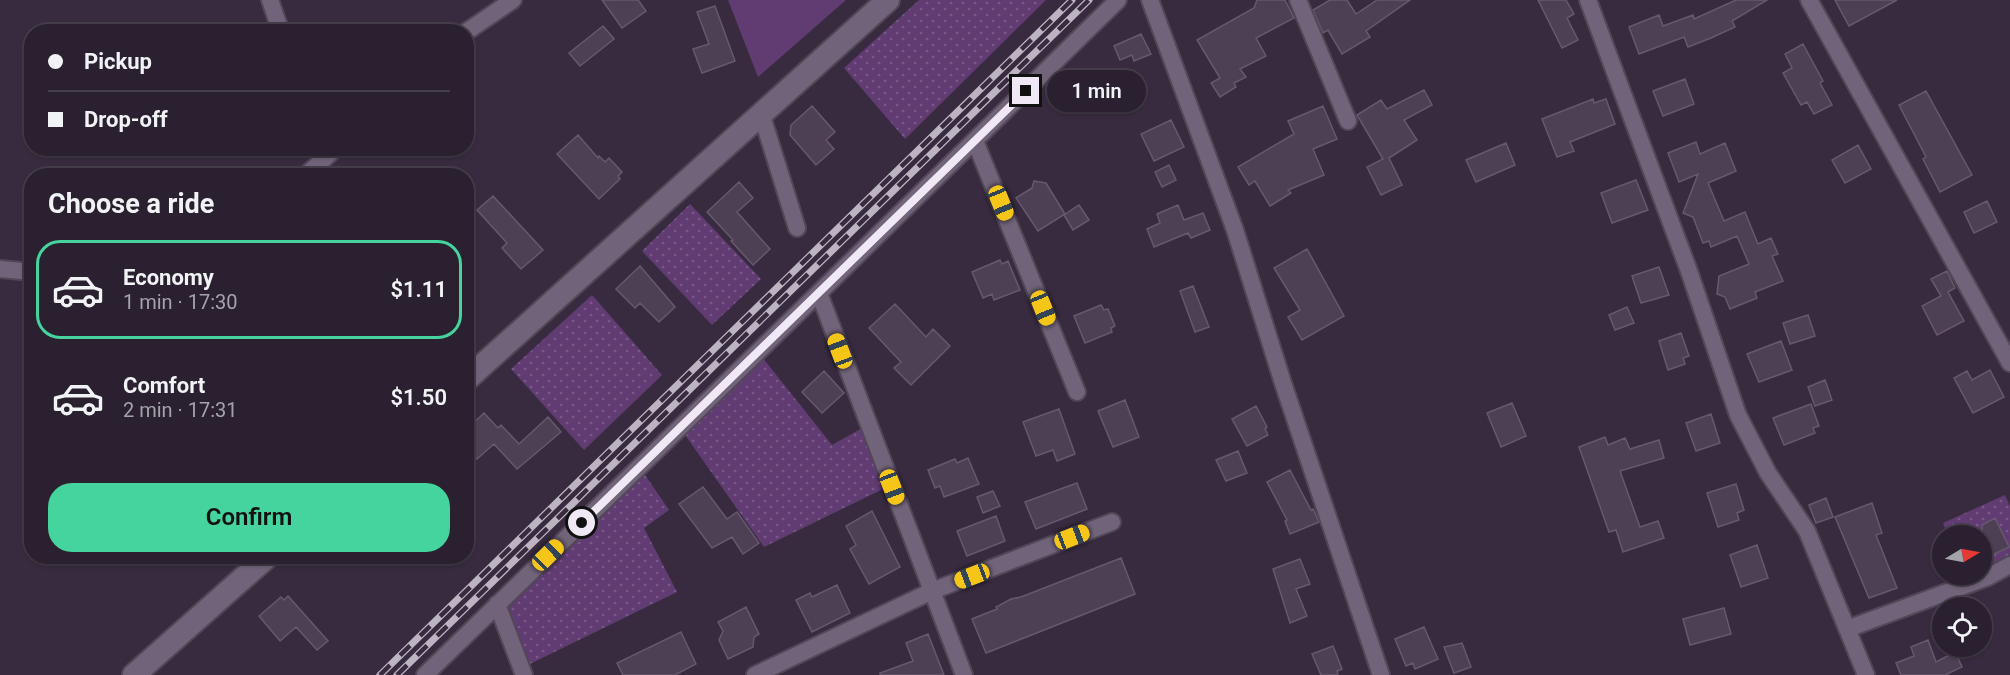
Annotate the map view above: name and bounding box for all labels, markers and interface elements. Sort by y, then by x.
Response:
text: Pickup [84,49,152,74]
callout: 1 min [1047,70,1146,112]
route end [1012,77,1039,104]
text: 1 min [1071,79,1122,103]
text: Drop-off [84,107,168,132]
car [986,183,1016,223]
text: Choose a ride [48,188,214,220]
icon: car [51,263,105,317]
text: Economy [123,265,214,290]
text: $1.11 [390,277,447,302]
car [1028,288,1058,328]
text: 1 min · 17:30 [123,290,238,314]
car [825,331,855,371]
icon: car [51,371,105,425]
text: Comfort [123,373,205,398]
text: $1.50 [390,385,447,410]
text: 2 min · 17:31 [123,398,238,422]
car [877,467,907,507]
button: Confirm [48,483,450,552]
route start [568,509,595,536]
car [1052,522,1092,552]
north arrow [1932,525,1992,585]
map controls [1932,525,1992,657]
car [529,536,567,574]
car [952,561,992,591]
button: locate [1932,597,1992,657]

